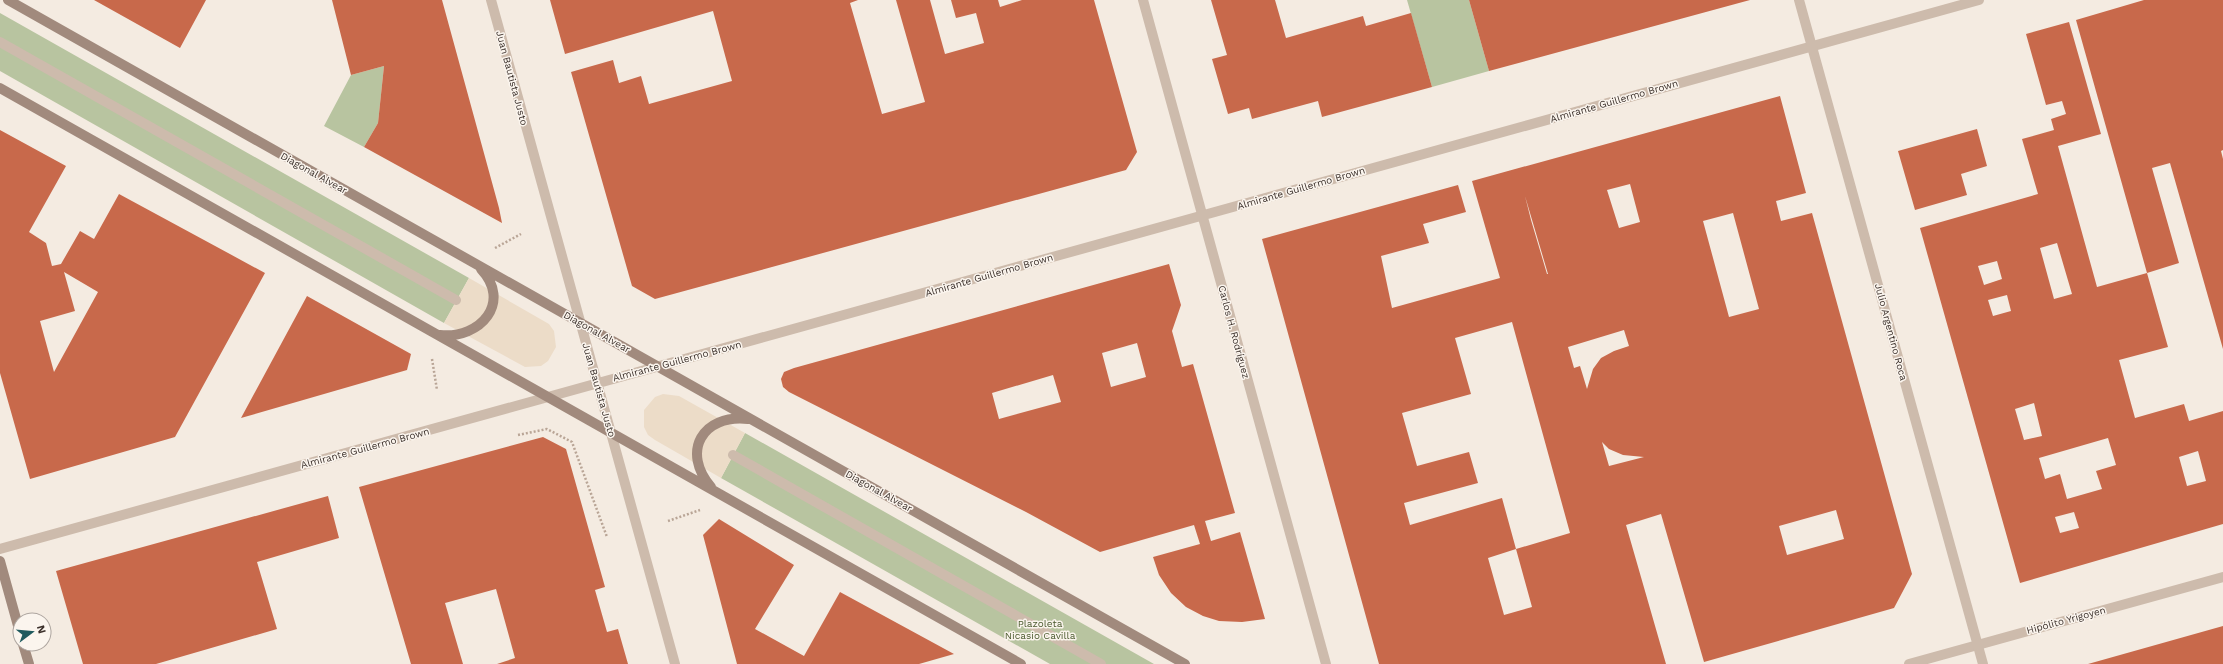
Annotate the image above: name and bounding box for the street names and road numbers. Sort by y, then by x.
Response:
street label: Juan Bautista Justo [494,29,530,127]
street label: Almirante Guillermo Brown [1549,77,1679,125]
street label: Diagonal Alvear [279,150,349,196]
street label: Almirante Guillermo Brown [1236,164,1366,212]
street label: Almirante Guillermo Brown [924,251,1054,299]
street label: Julio Argentino Roca [1873,282,1909,382]
street label: Carlos H. Rodríguez [1216,284,1252,380]
street label: Diagonal Alvear [562,309,632,355]
street label: Almirante Guillermo Brown [611,339,743,383]
street label: Juan Bautista Justo [580,342,618,438]
street label: Almirante Guillermo Brown [299,426,431,470]
street label: Diagonal Alvear [844,468,914,514]
street label: Hipólito Yrigoyen [2025,604,2107,636]

